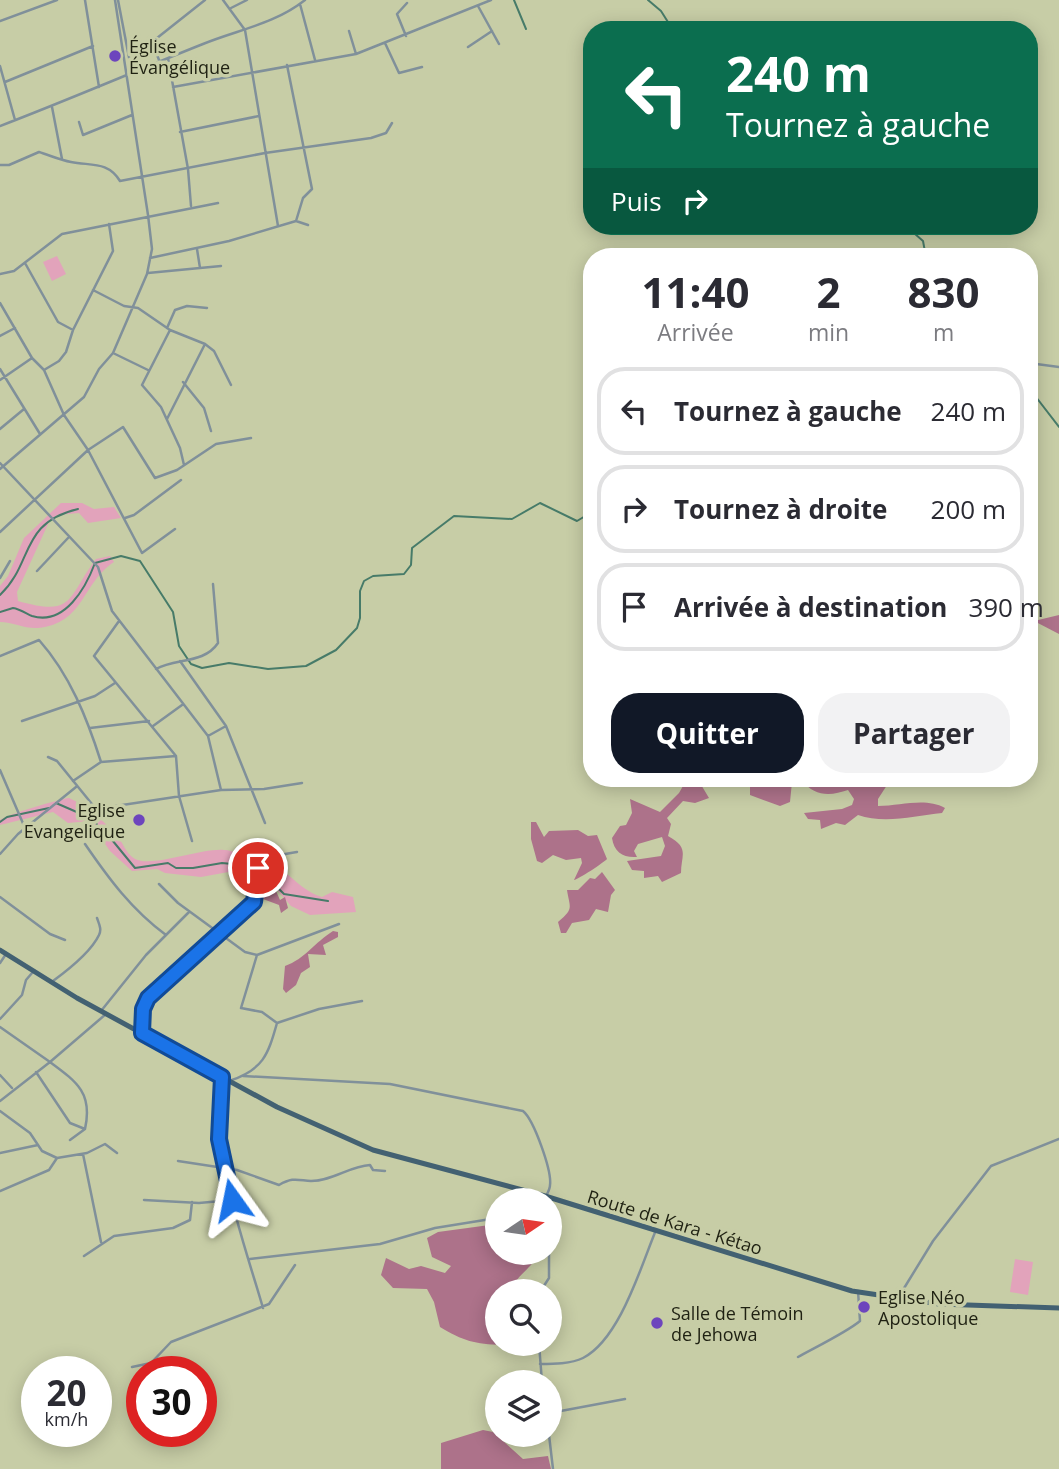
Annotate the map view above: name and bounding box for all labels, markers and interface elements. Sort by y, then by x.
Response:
place label: Église Évangélique [129,34,230,79]
text: 240 m [726,40,871,106]
marker: Église Évangélique [107,48,123,64]
icon: left [611,49,702,140]
text: Tournez à gauche [726,103,990,146]
icon: right [676,182,714,220]
text: Puis [611,183,662,219]
text: 11:40 [641,263,749,320]
text: 2 [816,263,841,320]
text: 830 [908,263,980,320]
text: Arrivée [657,316,734,348]
text: min [808,316,849,348]
text: m [933,316,954,348]
icon: left [615,392,653,430]
text: Tournez à gauche [674,393,902,429]
text: 240 m [931,393,1006,429]
icon: right [615,490,653,528]
text: Tournez à droite [674,491,887,527]
text: 200 m [931,491,1006,527]
icon: arrive [615,588,653,626]
text: Arrivée à destination [674,589,947,625]
text: 390 m [968,589,1044,625]
button: Quitter [611,693,804,773]
button: Partager [818,693,1010,773]
place label: Eglise Evangelique [24,798,125,843]
marker: Eglise Evangelique [131,812,147,828]
pin [228,838,288,898]
icon: arrive [239,849,277,887]
position arrow [195,1163,269,1237]
street label: Route de Kara - Kétao [585,1184,765,1260]
north arrow [485,1188,562,1265]
map controls [485,1188,562,1447]
button: search [485,1279,562,1356]
place label: Eglise Néo Apostolique [878,1285,978,1330]
marker: Eglise Néo Apostolique [856,1299,872,1315]
place label: Salle de Témoin de Jehowa [671,1301,804,1346]
marker: Salle de Témoin de Jehowa [649,1315,665,1331]
speed limit sign: 30 [126,1356,217,1447]
text: 20 [46,1369,87,1416]
button: layers [485,1370,562,1447]
text: km/h [45,1407,88,1431]

